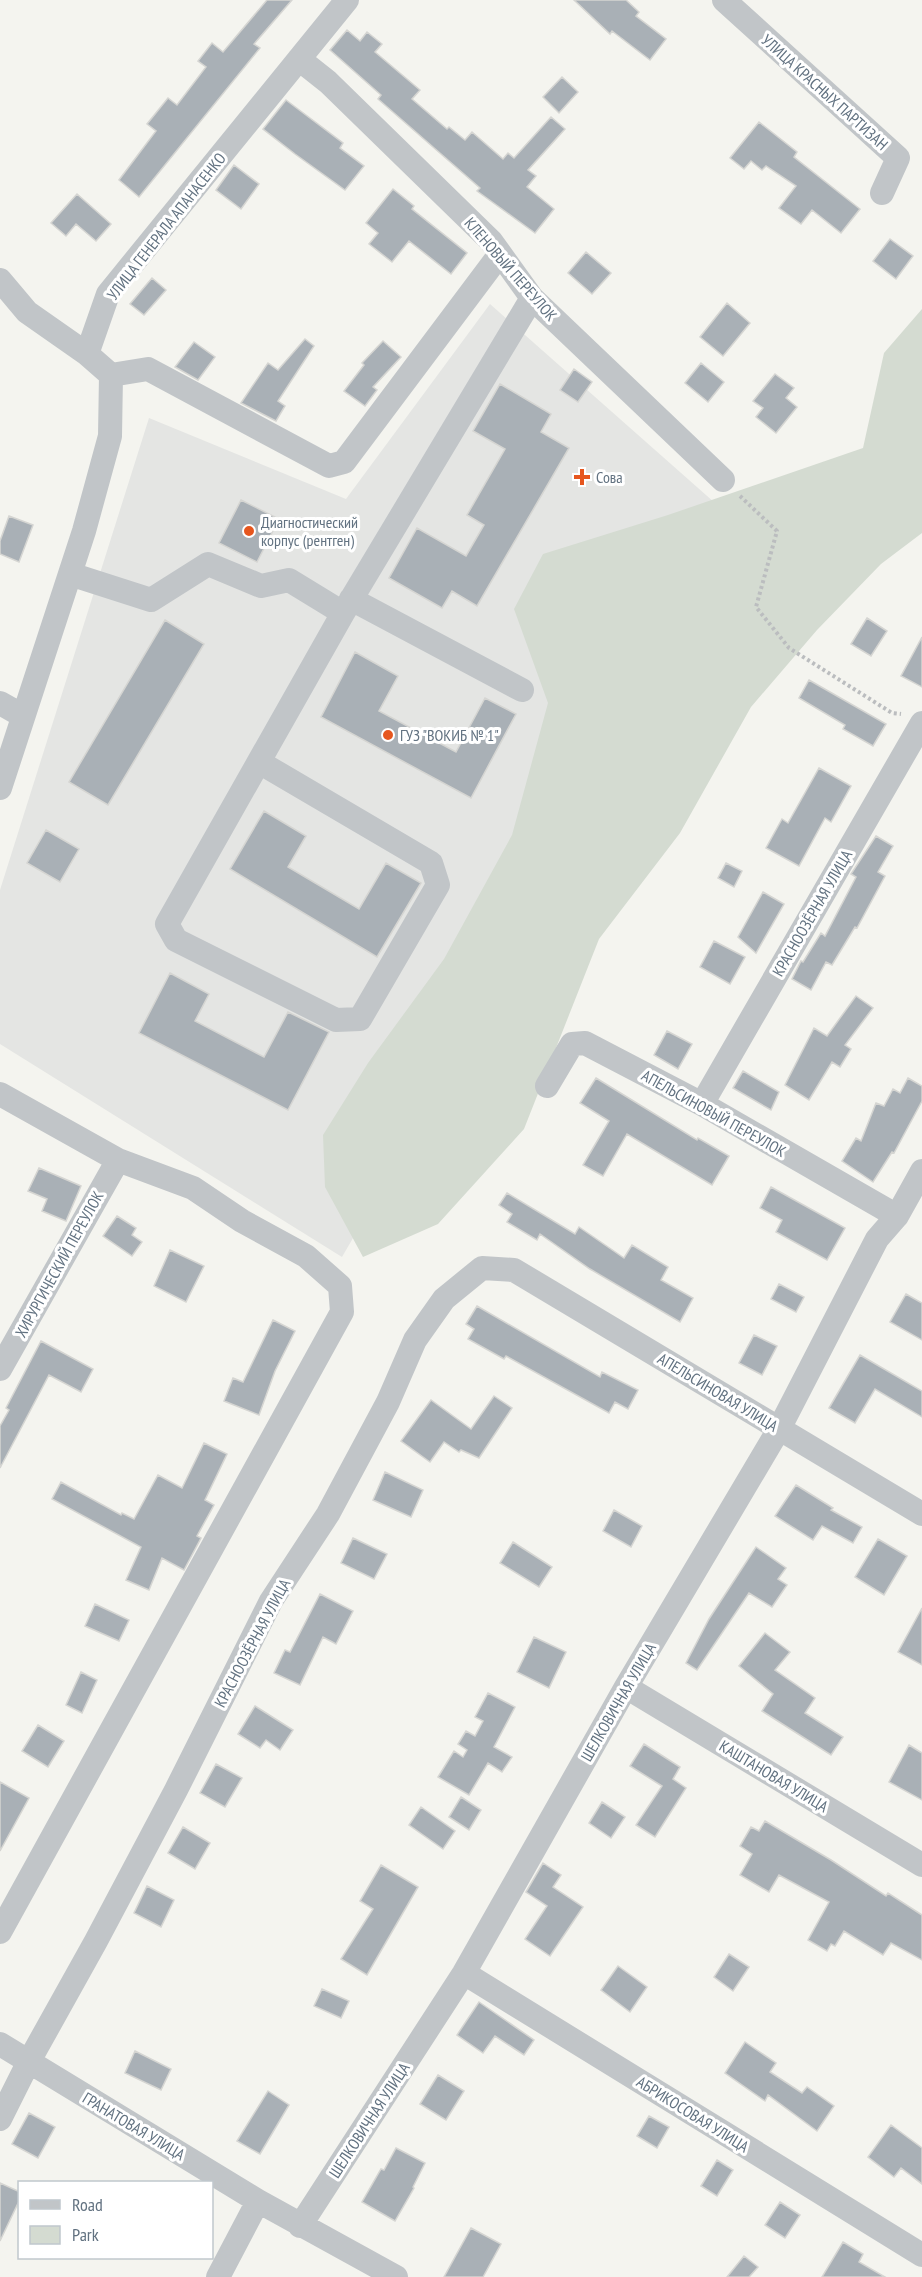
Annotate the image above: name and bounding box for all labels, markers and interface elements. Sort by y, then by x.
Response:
street label: УЛИЦА КРАСНЫХ ПАРТИЗАН [758,30,892,154]
street label: УЛИЦА ГЕНЕРАЛА АПАНАСЕНКО [102,148,230,304]
street label: КЛЕНОВЫЙ ПЕРЕУЛОК [461,213,561,325]
place label: Сова [596,467,623,487]
marker: Сова [573,468,591,486]
place label: Диагностический корпус (рентген) [261,512,358,550]
marker: Диагностический корпус (рентген) [242,524,256,538]
place label: ГУЗ "ВОКИБ № 1" [400,725,499,745]
marker: ГУЗ "ВОКИБ № 1" [381,728,395,742]
street label: КРАСНООЗЁРНАЯ УЛИЦА [768,846,857,980]
street label: АПЕЛЬСИНОВЫЙ ПЕРЕУЛОК [638,1065,790,1161]
street label: ХИРУРГИЧЕСКИЙ ПЕРЕУЛОК [10,1187,108,1341]
street label: АПЕЛЬСИНОВАЯ УЛИЦА [654,1348,782,1436]
street label: КРАСНООЗЁРНАЯ УЛИЦА [210,1575,295,1711]
street label: ШЕЛКОВИЧНАЯ УЛИЦА [576,1639,660,1765]
street label: КАШТАНОВАЯ УЛИЦА [716,1736,832,1817]
street label: ШЕЛКОВИЧНАЯ УЛИЦА [324,2058,414,2181]
street label: АБРИКОСОВАЯ УЛИЦА [633,2071,753,2157]
street label: ГРАНАТОВАЯ УЛИЦА [79,2088,189,2165]
legend [18,2181,213,2259]
text: Road [72,2193,103,2216]
text: Park [72,2223,99,2246]

